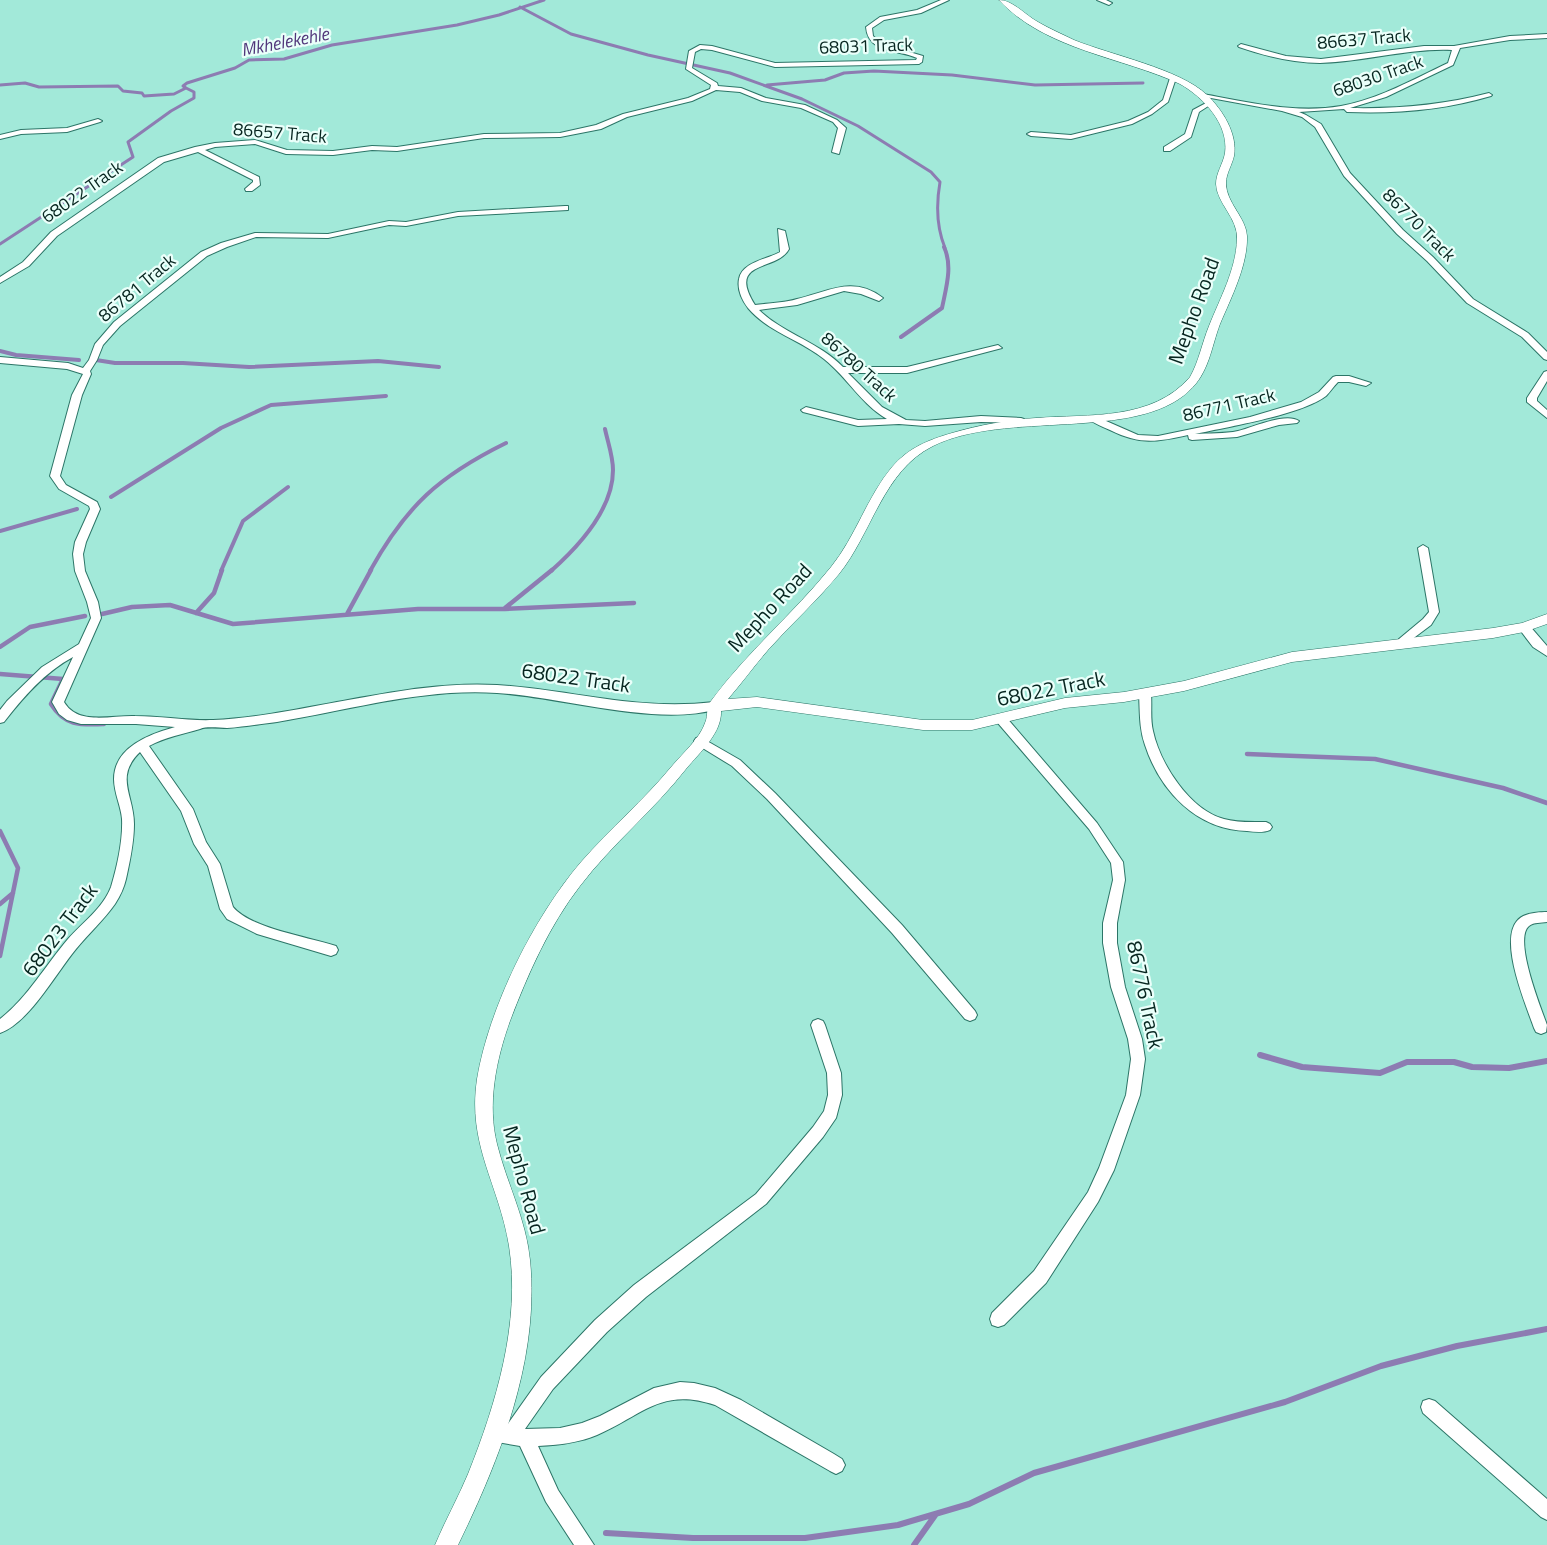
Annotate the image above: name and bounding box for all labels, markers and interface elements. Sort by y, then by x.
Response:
water label: Mkhelekehle [239,19,333,63]
street label: 86637 Track [1316,21,1412,56]
street label: 68031 Track [819,30,914,61]
street label: 68030 Track [1329,47,1427,104]
street label: 86657 Track [232,115,328,150]
street label: 68022 Track [35,153,128,230]
street label: 86770 Track [1377,182,1462,268]
street label: 86781 Track [92,247,182,328]
street label: Mepho Road [1159,253,1227,369]
street label: 86780 Track [815,325,904,408]
street label: 86771 Track [1180,381,1278,428]
street label: Mepho Road [719,556,819,659]
street label: 68022 Track [520,654,633,700]
street label: 68022 Track [994,662,1108,714]
street label: 68023 Track [13,876,105,983]
street label: 86776 Track [1119,938,1173,1052]
street label: Mepho Road [495,1122,555,1238]

